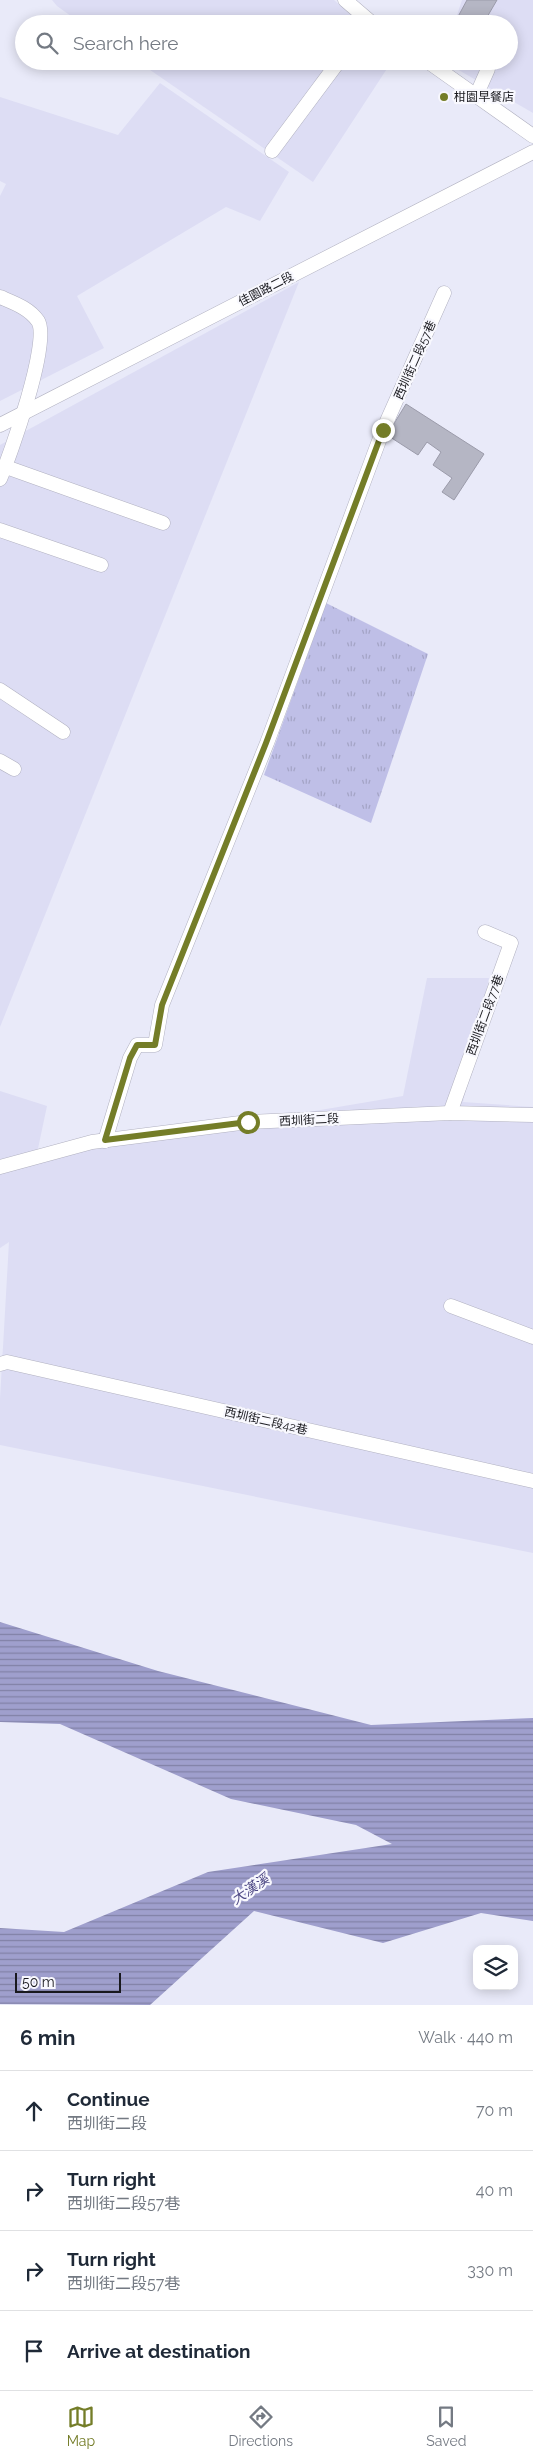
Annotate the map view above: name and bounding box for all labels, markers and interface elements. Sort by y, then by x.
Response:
search box [15,15,518,70]
icon: search [33,29,61,57]
text: Search here [73,32,179,54]
place label: 柑園早餐店 [454,90,514,104]
marker: 柑園早餐店 [438,91,450,103]
street label: 佳園路二段 [236,269,296,309]
street label: 西圳街二段57巷 [391,318,439,402]
route end [372,419,395,442]
street label: 西圳街二段77巷 [464,973,506,1057]
route start [237,1111,260,1134]
street label: 西圳街二段 [279,1111,339,1129]
street label: 西圳街二段42巷 [223,1405,309,1437]
water label: 大漢溪 [228,1870,274,1907]
map controls [473,1945,518,1990]
button: layers [473,1945,518,1990]
scale bar [15,1970,121,1993]
text: 50 m [22,1974,55,1990]
text: 6 min [20,2025,75,2050]
text: Walk · 440 m [418,2028,513,2047]
text: Continue [67,2088,150,2110]
icon: ahead [20,2097,48,2125]
text: 70 m [476,2101,513,2120]
text: 西圳街二段 [67,2114,147,2133]
text: Turn right [67,2168,156,2190]
icon: right [20,2177,48,2205]
text: 40 m [476,2181,513,2200]
text: 西圳街二段57巷 [67,2194,180,2213]
text: Turn right [67,2248,156,2270]
icon: right [20,2257,48,2285]
text: 330 m [467,2261,513,2280]
text: 西圳街二段57巷 [67,2274,180,2293]
icon: arrive [20,2337,48,2365]
text: Arrive at destination [67,2340,251,2362]
tab: Map [67,2403,95,2449]
tab: Directions [228,2403,293,2449]
tab: Saved [426,2403,466,2449]

